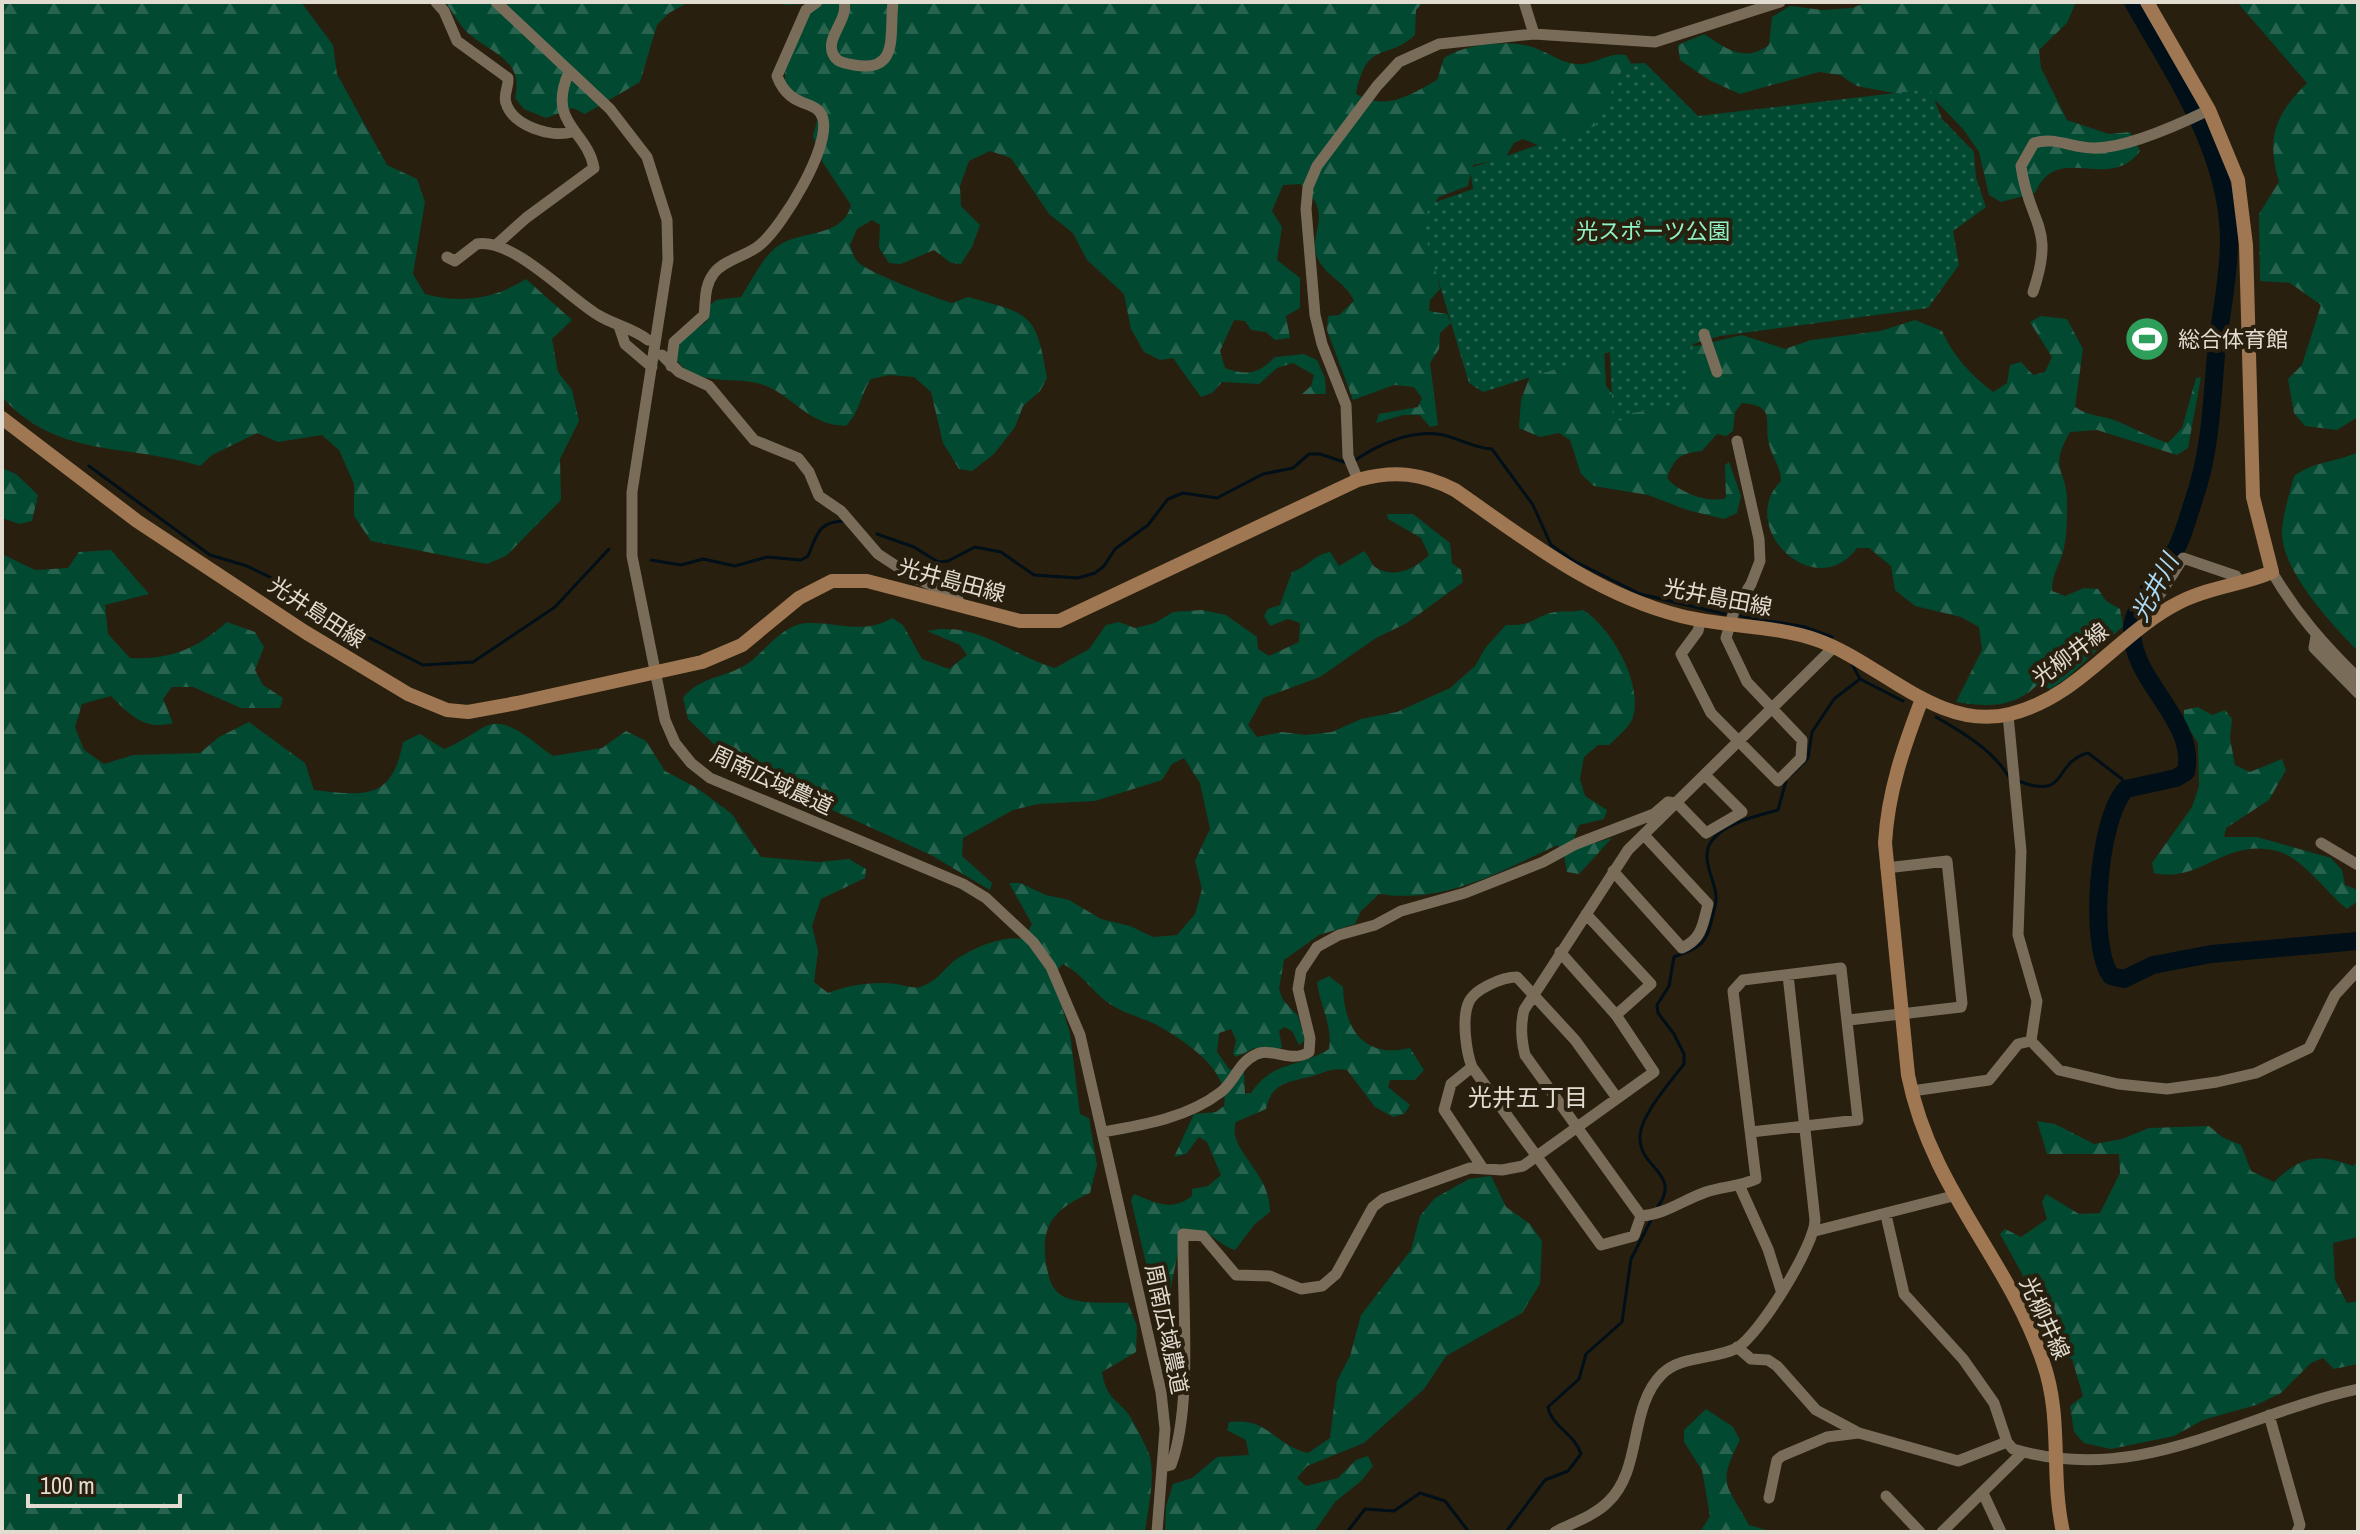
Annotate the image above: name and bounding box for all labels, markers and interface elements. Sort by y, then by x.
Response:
park label: 光スポーツ公園 [1576,216,1730,246]
sports icon: 総合体育館 [2123,315,2171,363]
place label: 総合体育館 [2178,324,2288,354]
water label: 光井川 [2123,546,2187,627]
street label: 光井島田線 [895,551,1009,609]
street label: 光井島田線 [263,569,371,655]
street label: 光井島田線 [1661,572,1775,622]
street label: 光柳井線 [2026,616,2114,692]
street label: 周南広域農道 [706,739,838,821]
district label: 光井五丁目 [1468,1081,1588,1113]
street label: 周南広域農道 [1139,1261,1195,1397]
street label: 光柳井線 [2013,1272,2077,1364]
scale bar [28,1458,180,1508]
text: 100 m [40,1469,95,1501]

